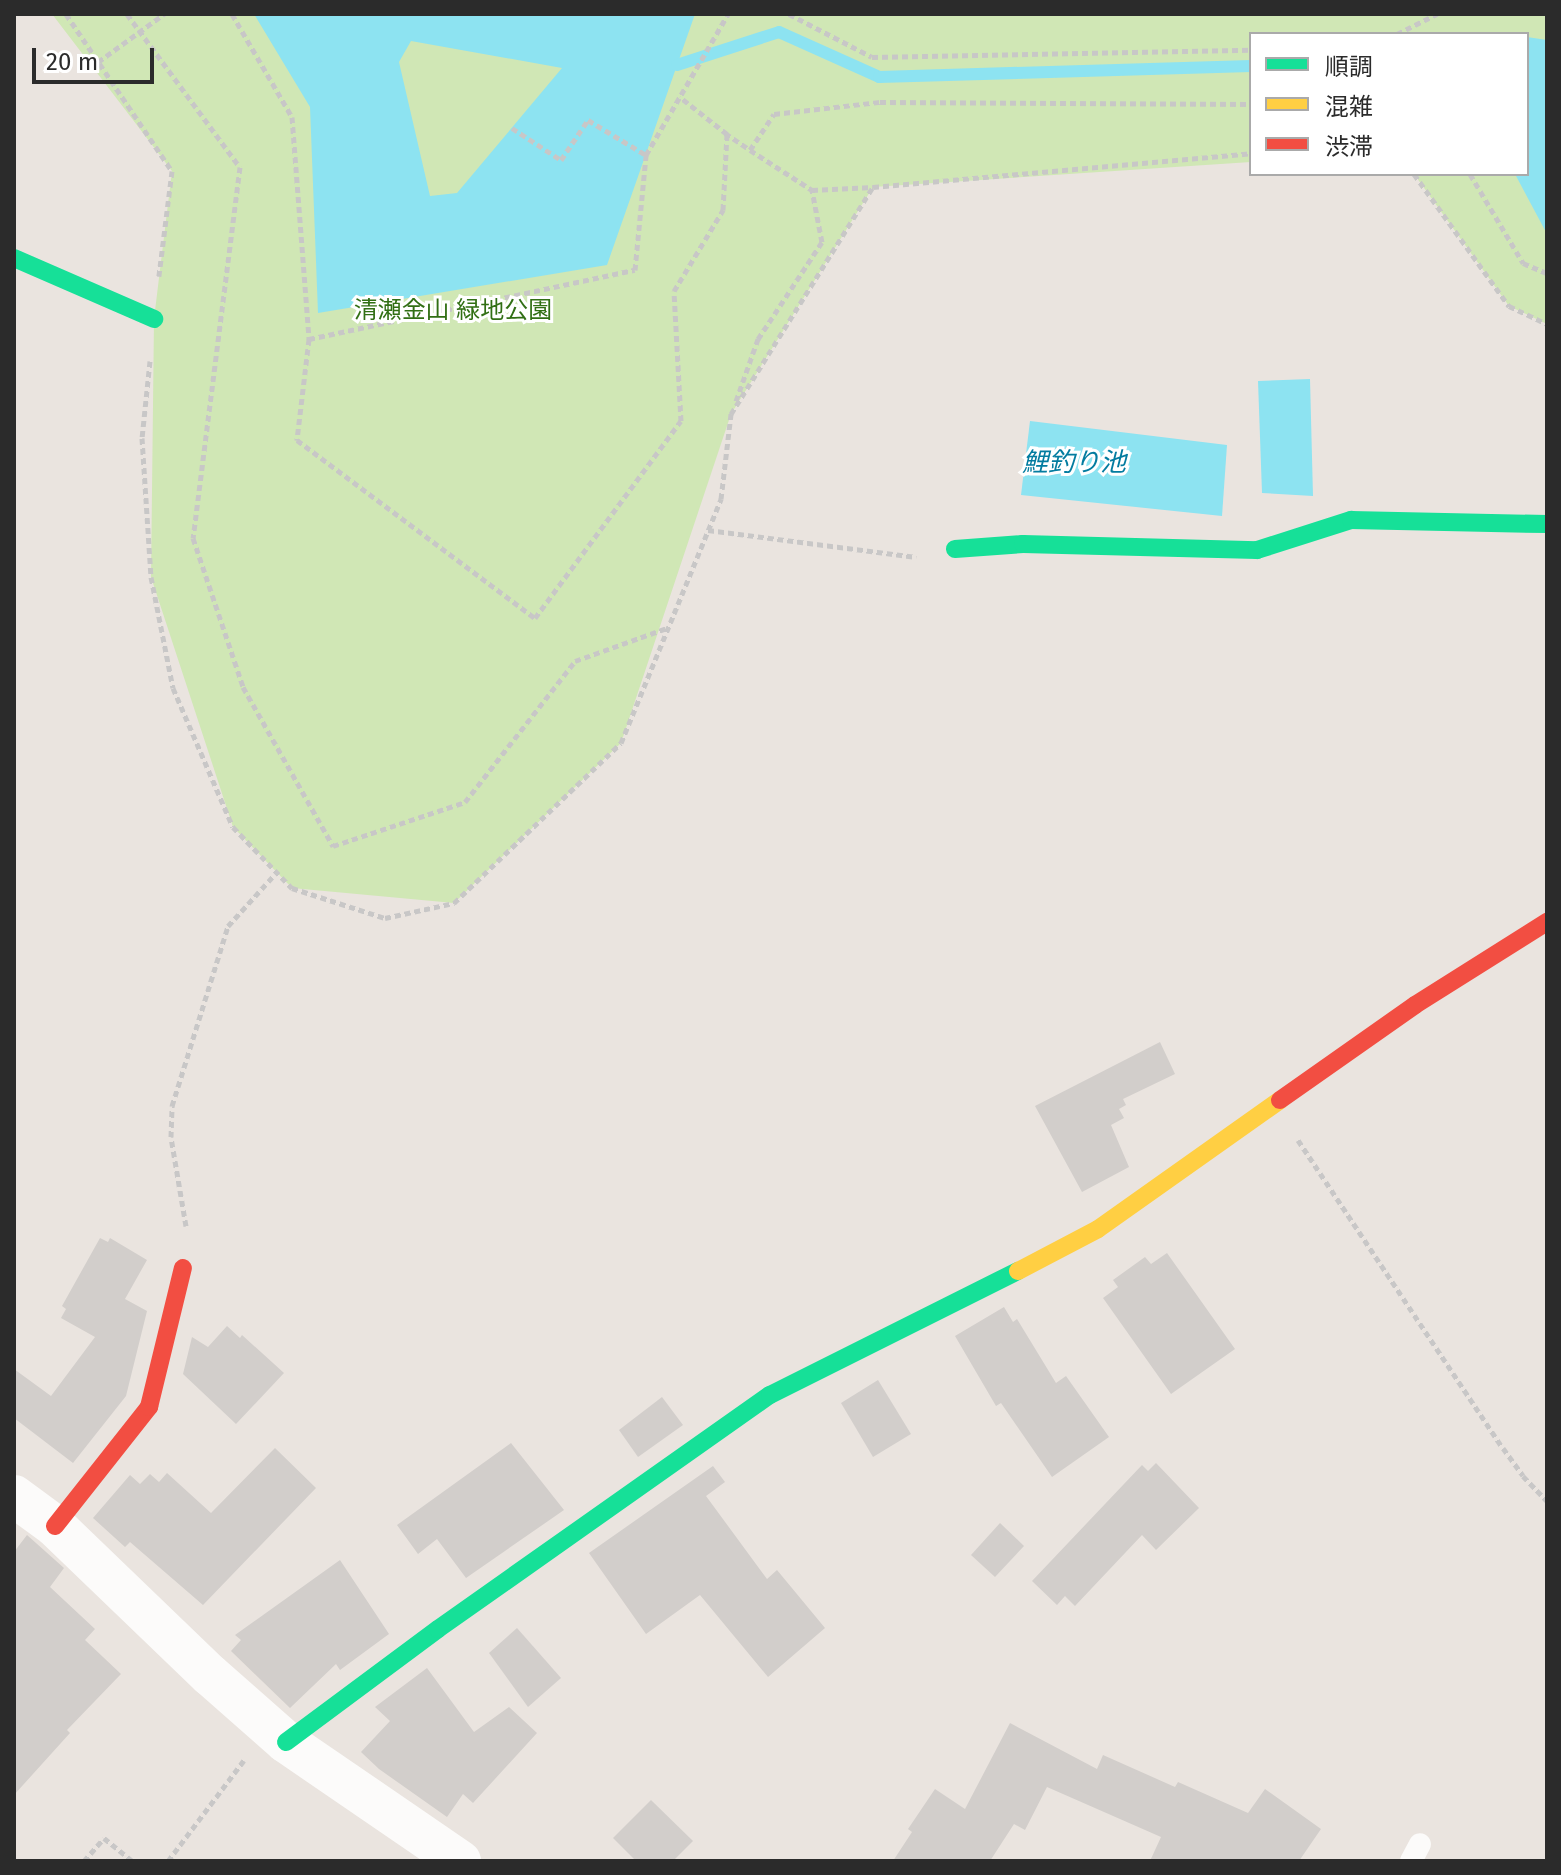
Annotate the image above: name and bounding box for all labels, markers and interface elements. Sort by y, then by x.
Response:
scale bar [36,32,158,82]
legend [1249,32,1529,176]
text: 20 m [46,48,98,76]
text: 順調 [1325,53,1373,81]
text: 混雑 [1325,93,1373,121]
text: 渋滞 [1325,133,1373,161]
park label: 清瀬金山 緑地公園 [354,297,552,325]
water label: 鯉釣り池 [1022,447,1126,479]

